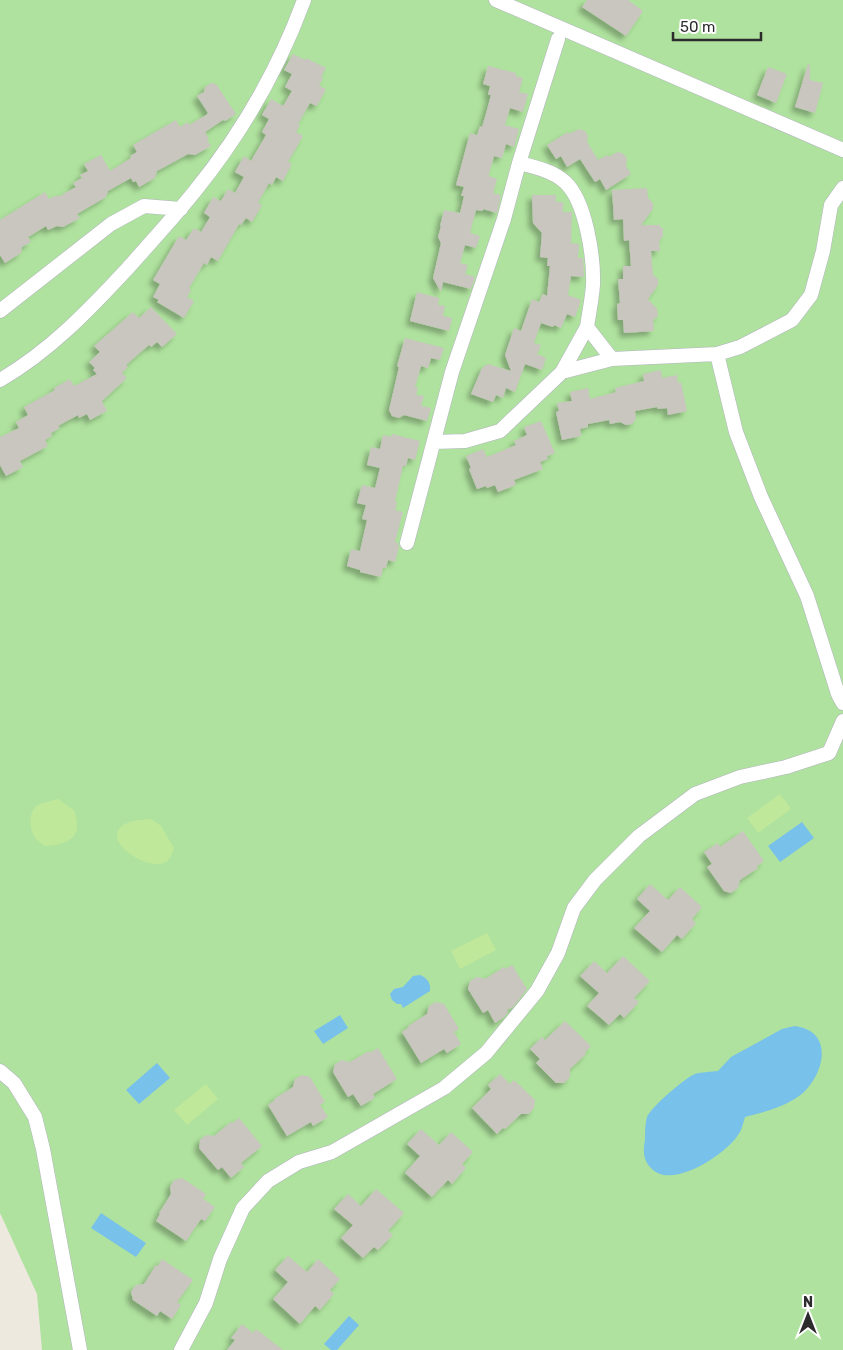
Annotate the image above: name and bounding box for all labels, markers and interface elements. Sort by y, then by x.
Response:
scale bar [673,10,760,42]
text: 50 m [680,18,715,36]
north arrow [783,1290,833,1340]
text: N [803,1294,813,1311]

